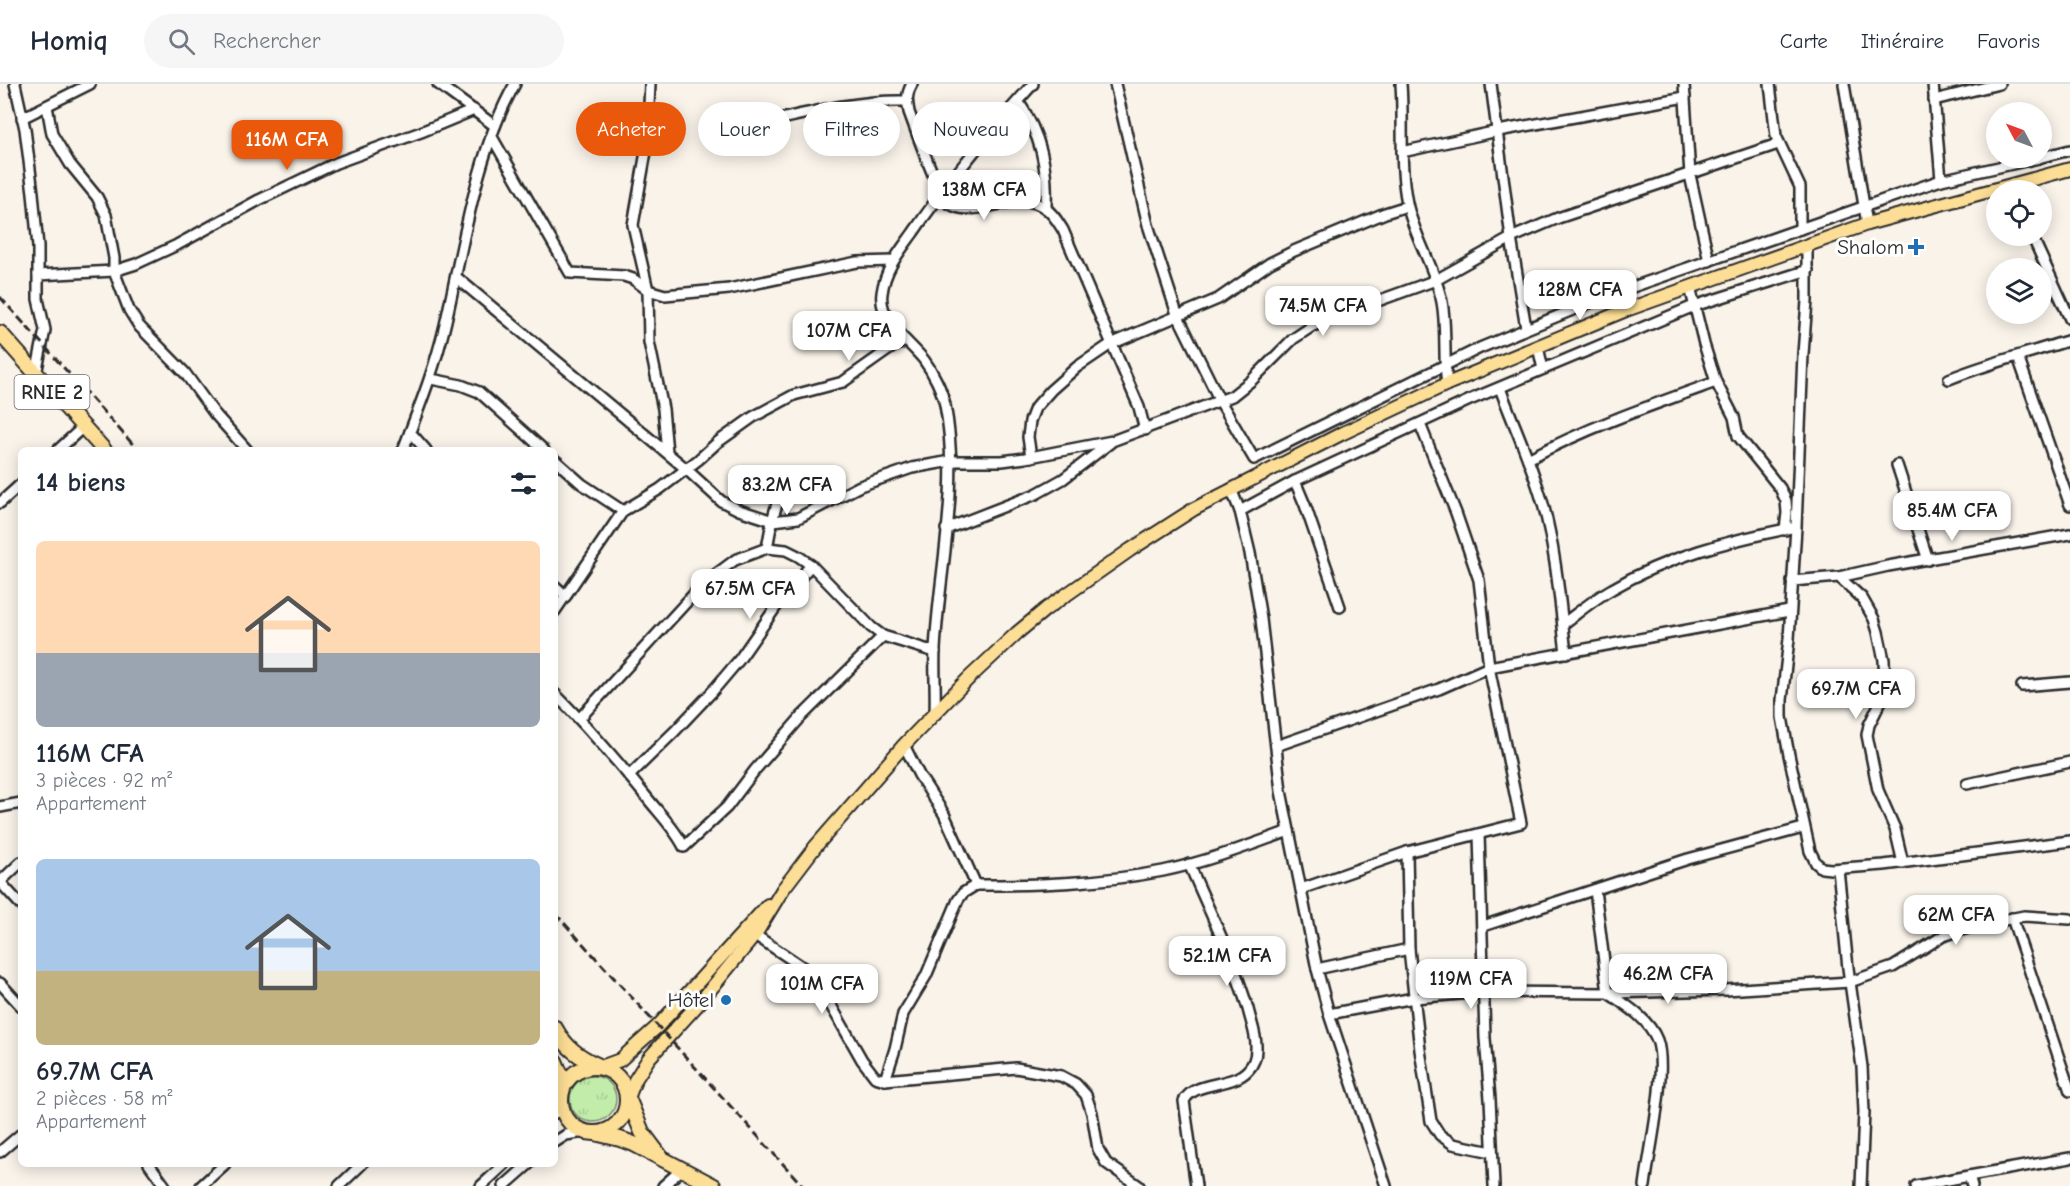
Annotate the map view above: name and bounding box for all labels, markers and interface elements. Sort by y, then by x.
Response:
search box [144,14,564,68]
text: Homiq [30,25,108,57]
icon: search [165,25,198,58]
text: Rechercher [213,28,320,54]
text: Carte [1780,29,1828,53]
text: Itinéraire [1861,29,1944,53]
text: Favoris [1977,29,2040,53]
chip: Acheter [576,102,686,156]
chip: Louer [698,102,791,156]
chip: Filtres [803,102,900,156]
chip: Nouveau [912,102,1030,156]
north arrow [1986,102,2052,168]
map controls [1986,102,2052,324]
pin: 116M CFA [225,120,349,171]
text: 116M CFA [246,128,328,151]
pin: 138M CFA [922,170,1046,221]
text: 138M CFA [942,178,1026,201]
button: locate [1986,180,2052,246]
place label: Shalom [1837,235,1904,259]
marker: Shalom [1909,240,1923,254]
button: layers [1986,258,2052,324]
pin: 128M CFA [1518,270,1642,321]
text: 128M CFA [1538,278,1622,301]
pin: 74.5M CFA [1254,286,1392,337]
text: 74.5M CFA [1279,294,1367,317]
pin: 107M CFA [787,311,911,362]
text: 107M CFA [807,319,891,342]
road number: RNIE 2 [14,375,90,409]
pin: 83.2M CFA [718,465,856,516]
icon: filters [507,467,540,500]
text: 14 biens [36,468,125,498]
text: 83.2M CFA [742,473,832,496]
pin: 85.4M CFA [1883,491,2021,542]
text: 85.4M CFA [1907,499,1997,522]
pin: 67.5M CFA [681,569,819,620]
text: 67.5M CFA [705,577,795,600]
icon: home [234,580,342,688]
pin: 69.7M CFA [1787,669,1925,720]
text: 69.7M CFA [1811,677,1901,700]
text: 116M CFA [36,739,144,769]
text: 3 pièces · 92 m² [36,769,172,792]
text: Appartement [36,792,146,815]
pin: 62M CFA [1901,895,2011,946]
icon: home [234,898,342,1006]
text: 62M CFA [1917,903,1995,926]
pin: 52.1M CFA [1158,936,1296,987]
text: 52.1M CFA [1183,944,1271,967]
pin: 46.2M CFA [1599,954,1737,1005]
pin: 119M CFA [1409,959,1533,1010]
text: 46.2M CFA [1623,962,1713,985]
pin: 101M CFA [760,964,884,1015]
text: 119M CFA [1430,967,1512,990]
text: 101M CFA [780,972,864,995]
place label: Hôtel [667,988,714,1012]
marker: Hôtel [719,993,733,1007]
text: 69.7M CFA [36,1057,153,1087]
text: 2 pièces · 58 m² [36,1087,173,1110]
text: Appartement [36,1110,146,1133]

